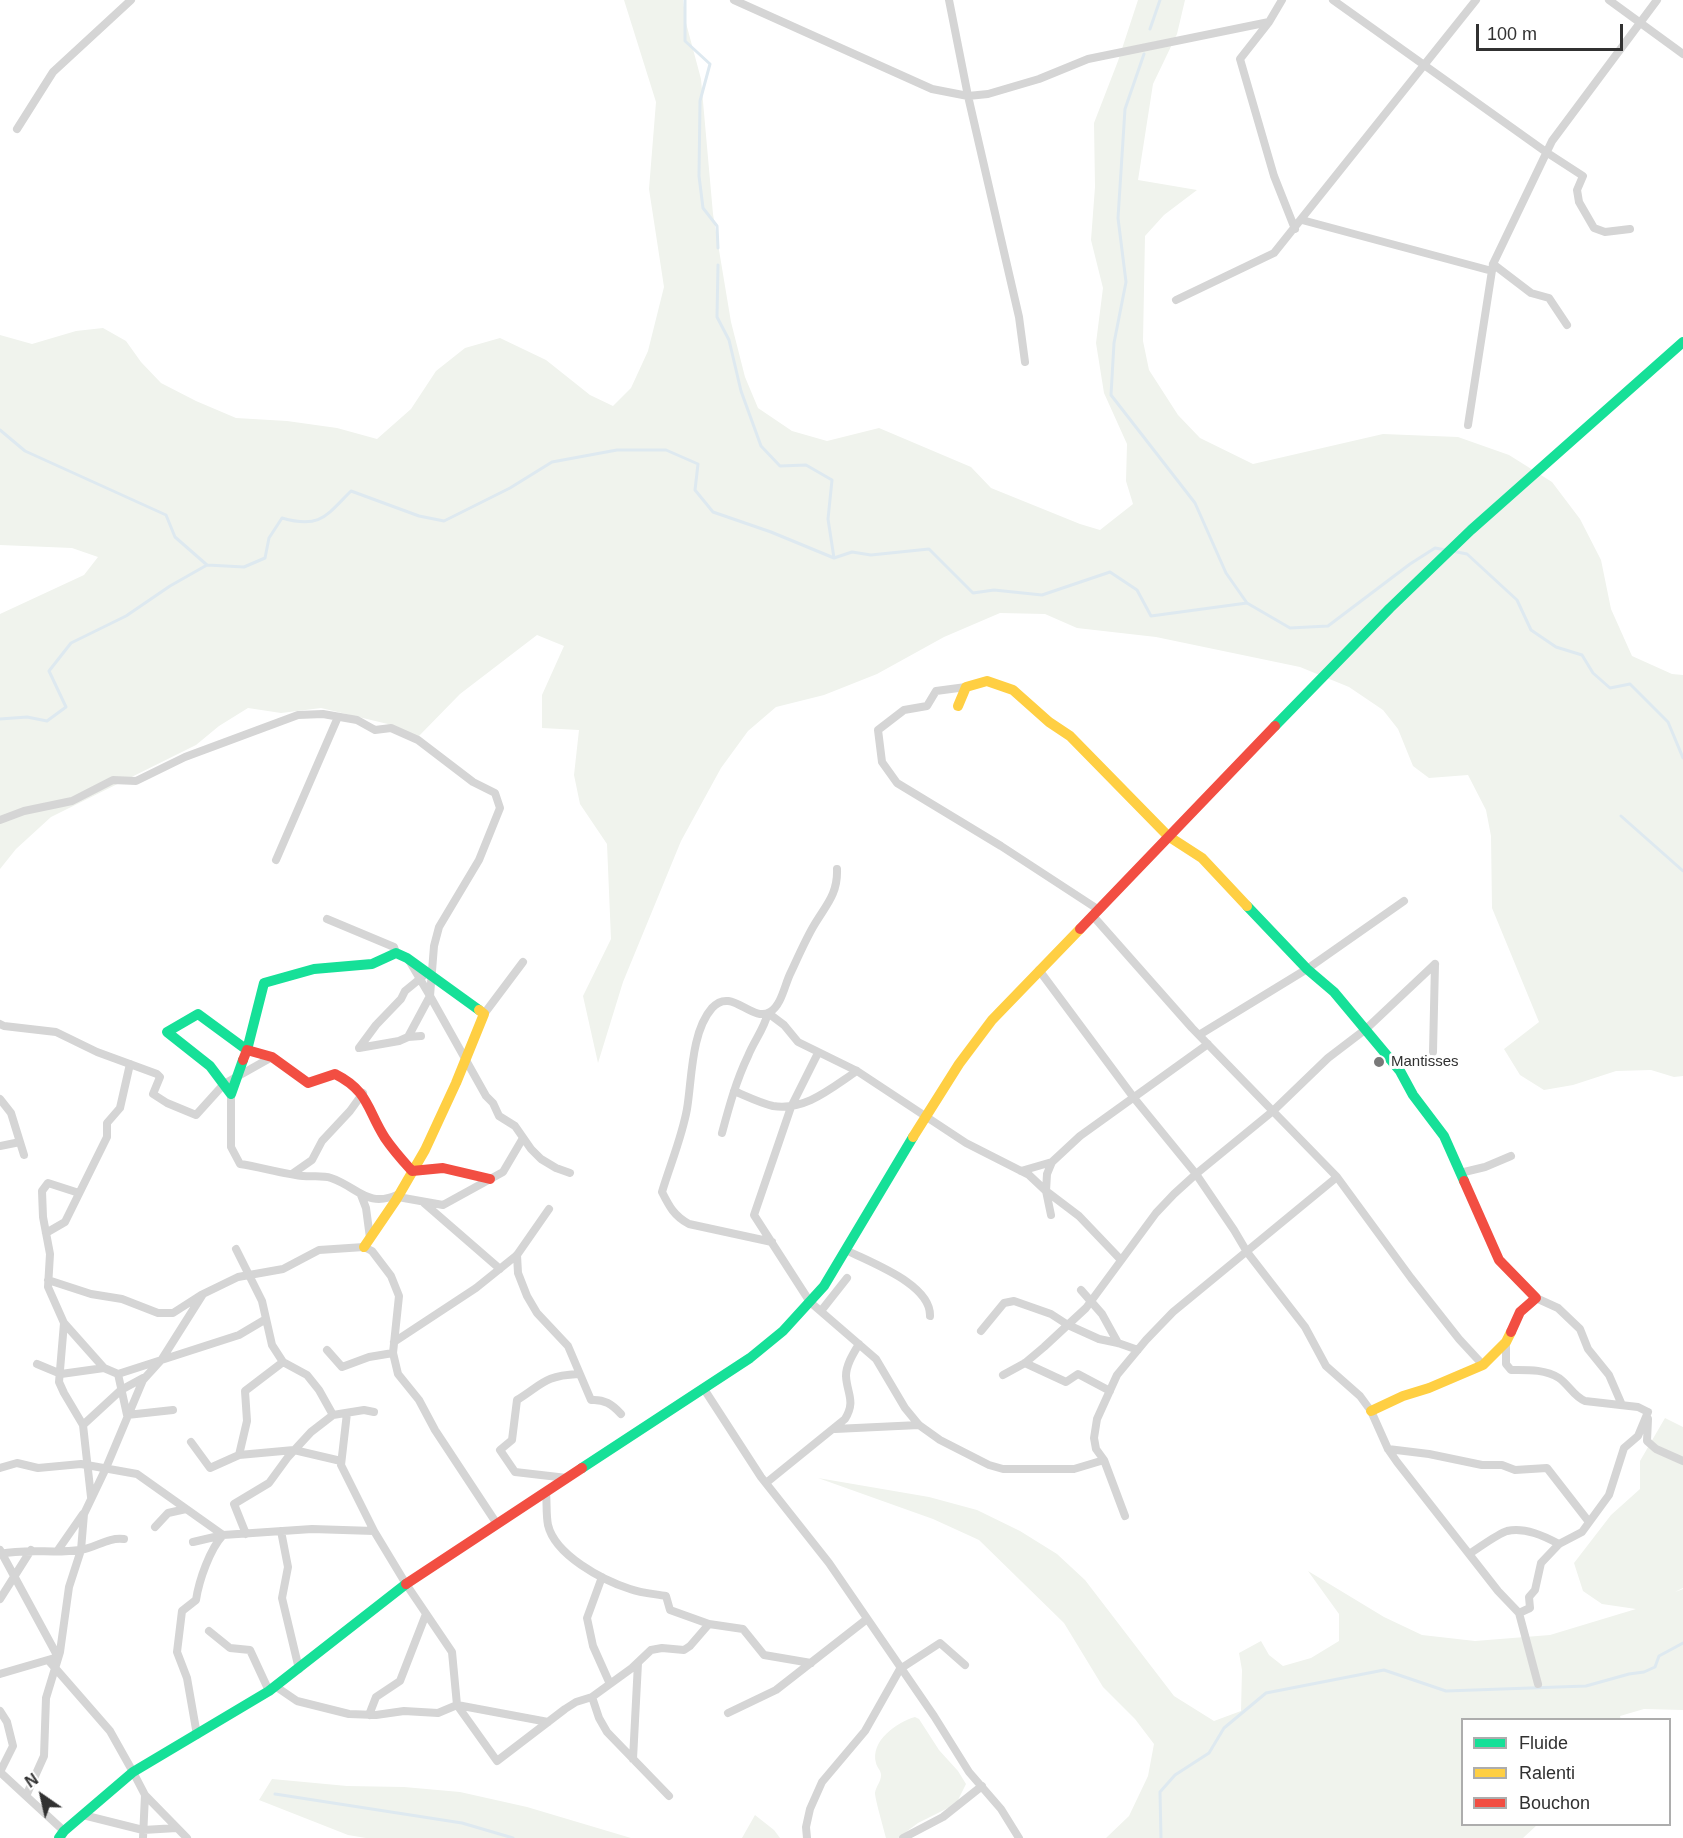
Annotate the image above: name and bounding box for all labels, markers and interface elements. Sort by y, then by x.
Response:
scale bar [1479,12,1626,50]
text: 100 m [1487,24,1537,44]
place label: Mantisses [1391,1053,1459,1071]
marker: Mantisses [1372,1055,1386,1069]
legend [1461,1718,1671,1826]
text: Fluide [1519,1733,1568,1753]
text: Ralenti [1519,1763,1575,1783]
north arrow [12,1766,72,1826]
text: N [22,1770,41,1791]
text: Bouchon [1519,1793,1590,1813]

